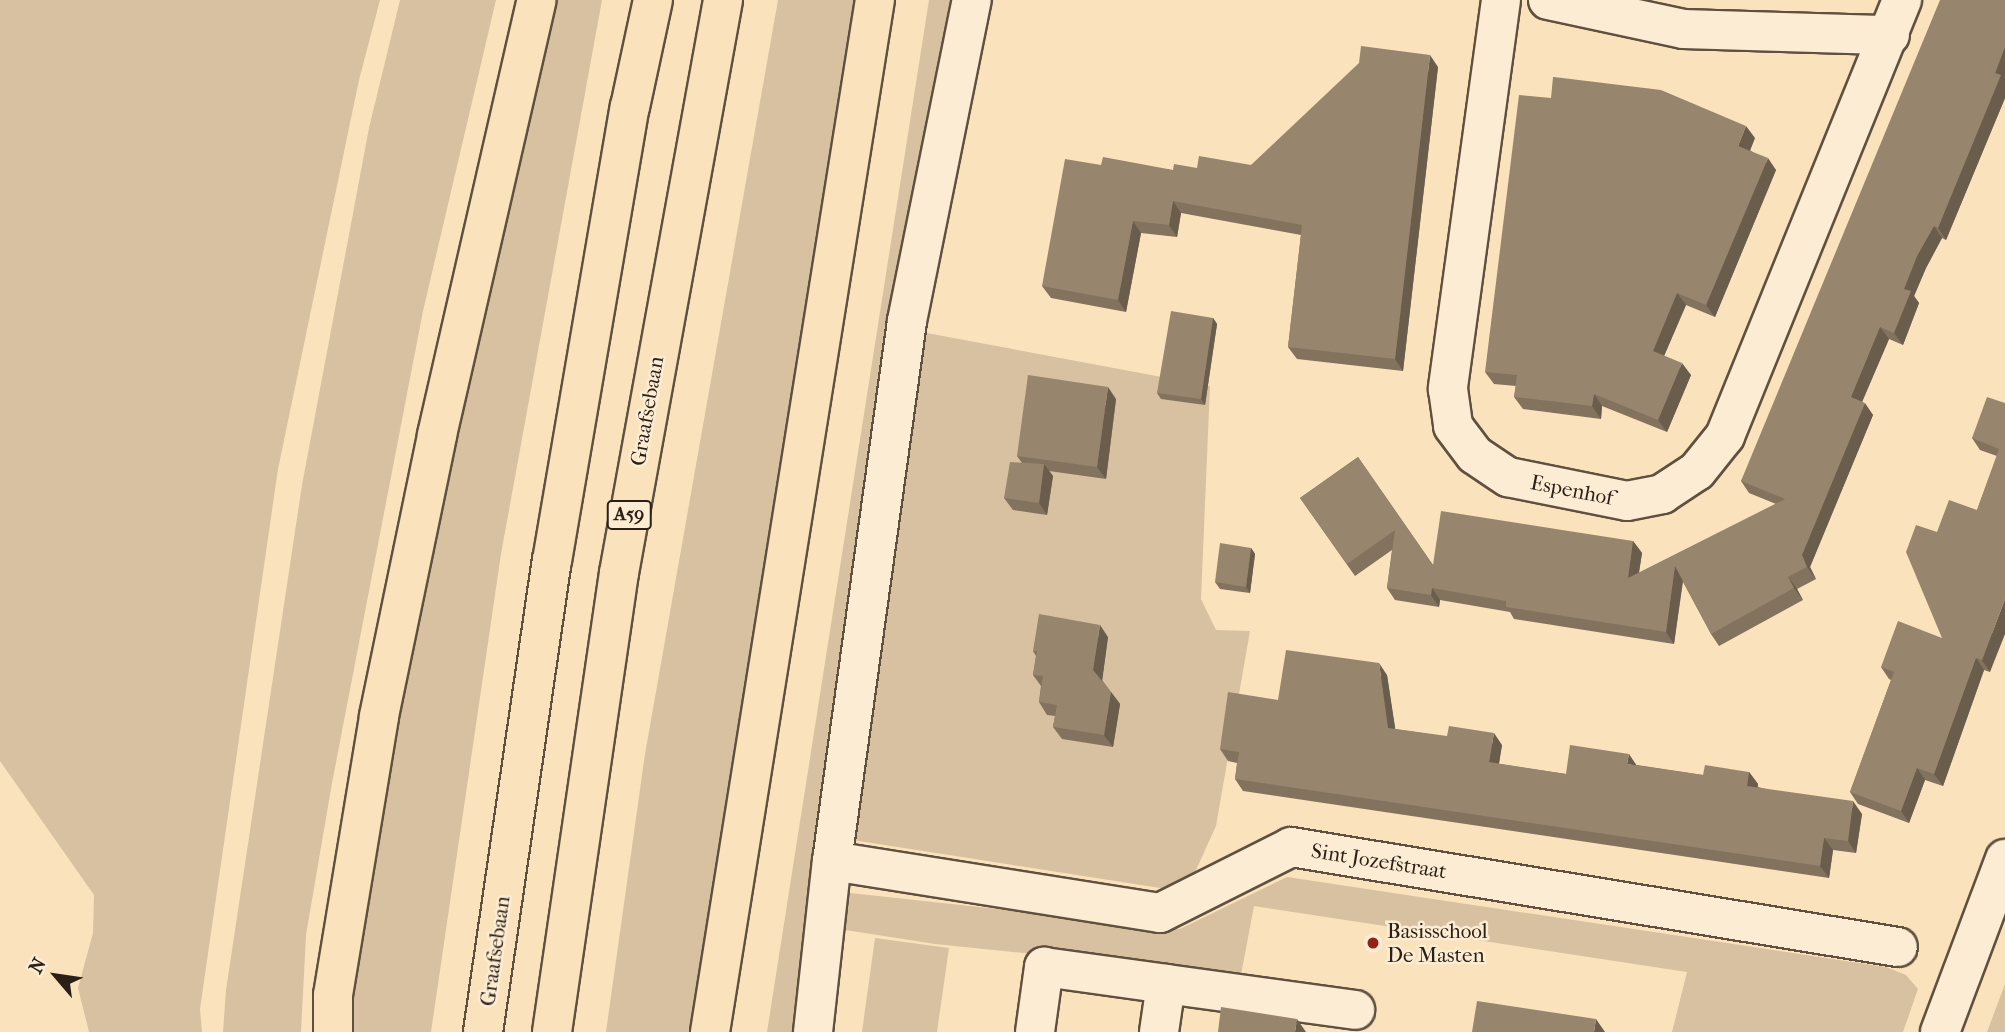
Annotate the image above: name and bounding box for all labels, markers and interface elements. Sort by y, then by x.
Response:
street label: Graafsebaan [625,354,669,468]
street label: Espenhof [1529,470,1615,510]
road number: A59 [606,500,652,530]
street label: Sint Jozefstraat [1309,838,1449,884]
street label: Graafsebaan [475,894,515,1008]
place label: Basisschool De Masten [1387,918,1488,968]
marker: Basisschool De Masten [1365,935,1381,951]
north arrow [21,941,91,1011]
text: N [25,954,51,977]

